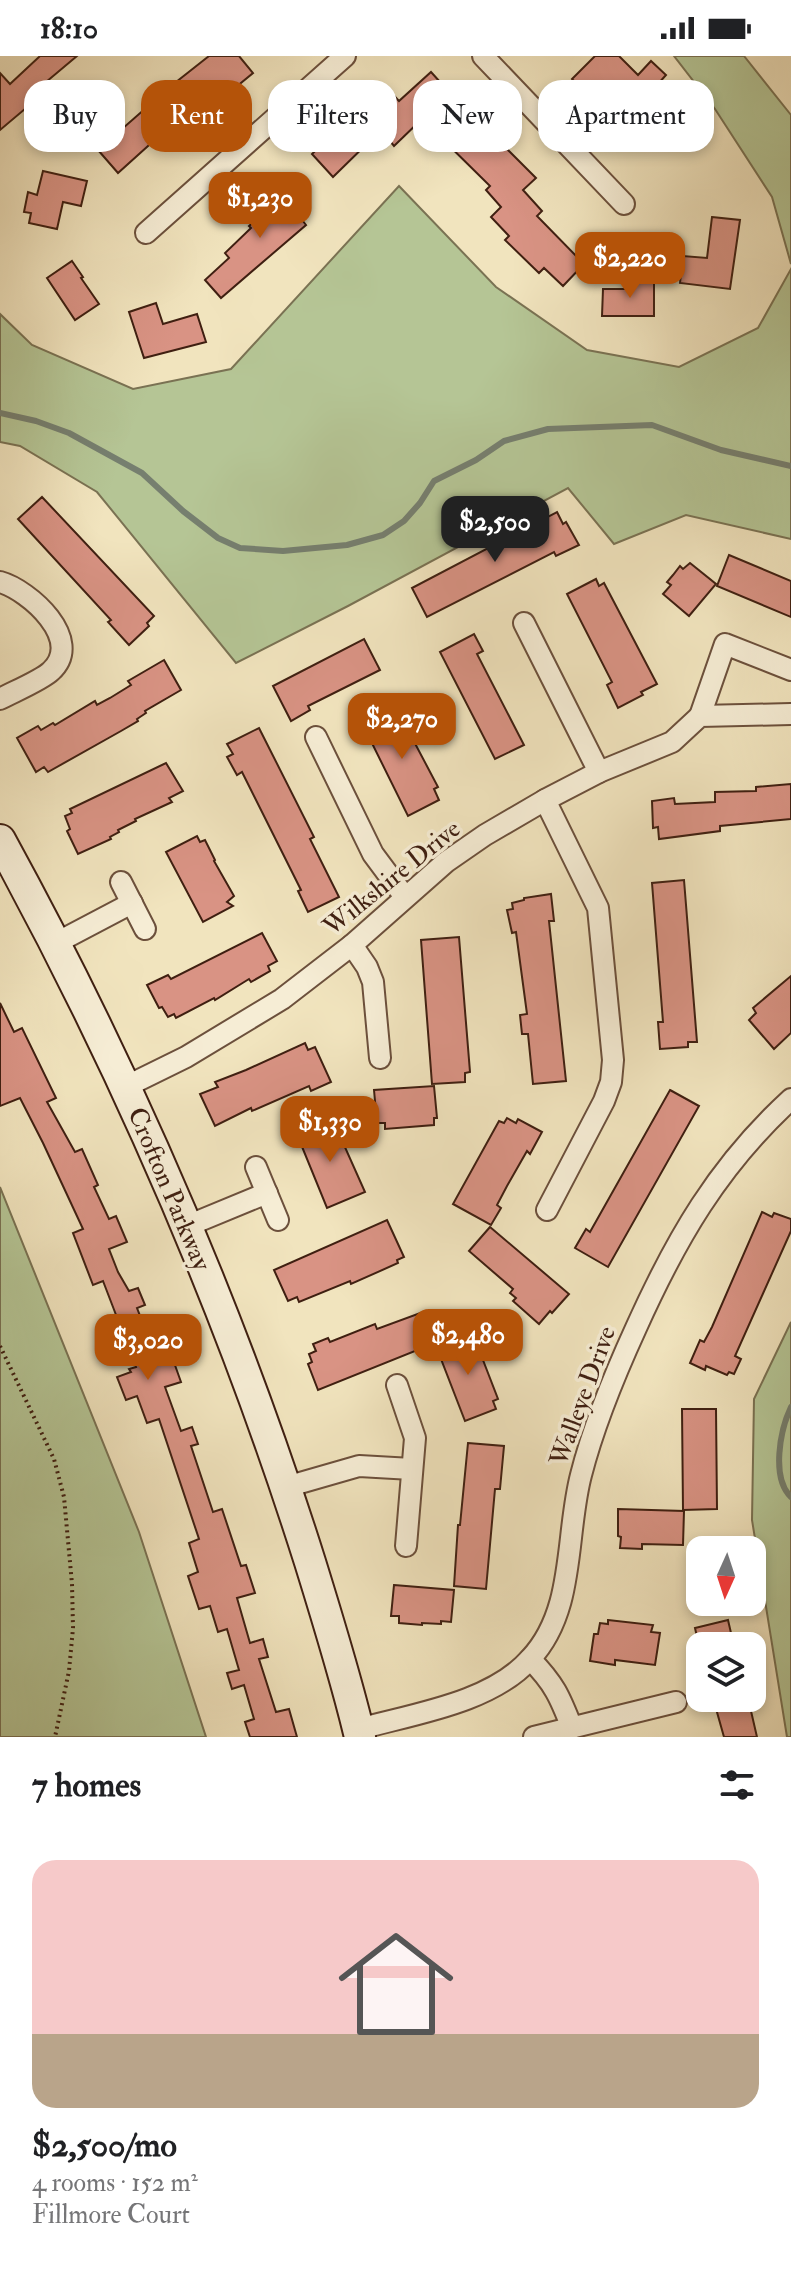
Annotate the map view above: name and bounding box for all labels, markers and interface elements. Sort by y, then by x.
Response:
text: 18:10 [40,10,98,47]
chip: Buy [24,80,125,152]
chip: Rent [141,80,252,152]
chip: Filters [268,80,397,152]
chip: New [413,80,522,152]
chip: Apartment [538,80,714,152]
pin: $1,230 [195,172,325,240]
text: $1,230 [227,182,293,214]
pin: $2,220 [565,232,695,300]
text: $2,220 [593,242,667,274]
pin: $2,500 [430,496,560,564]
text: $2,500 [459,506,531,538]
pin: $2,270 [337,693,467,761]
text: $2,270 [366,703,438,735]
street label: Wilkshire Drive [316,813,467,944]
pin: $1,330 [265,1096,395,1164]
street label: Crofton Parkway [120,1103,218,1276]
text: $1,330 [298,1106,362,1138]
pin: $2,480 [403,1309,533,1377]
pin: $3,020 [83,1314,213,1382]
text: $2,480 [431,1319,505,1351]
street label: Walleye Drive [543,1322,623,1471]
text: $3,020 [113,1324,183,1356]
north arrow [686,1536,766,1616]
map controls [686,1536,766,1712]
button: layers [686,1632,766,1712]
icon: filters [715,1763,759,1807]
text: 7 homes [32,1764,141,1807]
icon: home [324,1912,468,2056]
text: $2,500/mo [32,2124,177,2167]
text: 4 rooms · 152 m² [32,2167,198,2199]
text: Fillmore Court [32,2199,190,2231]

